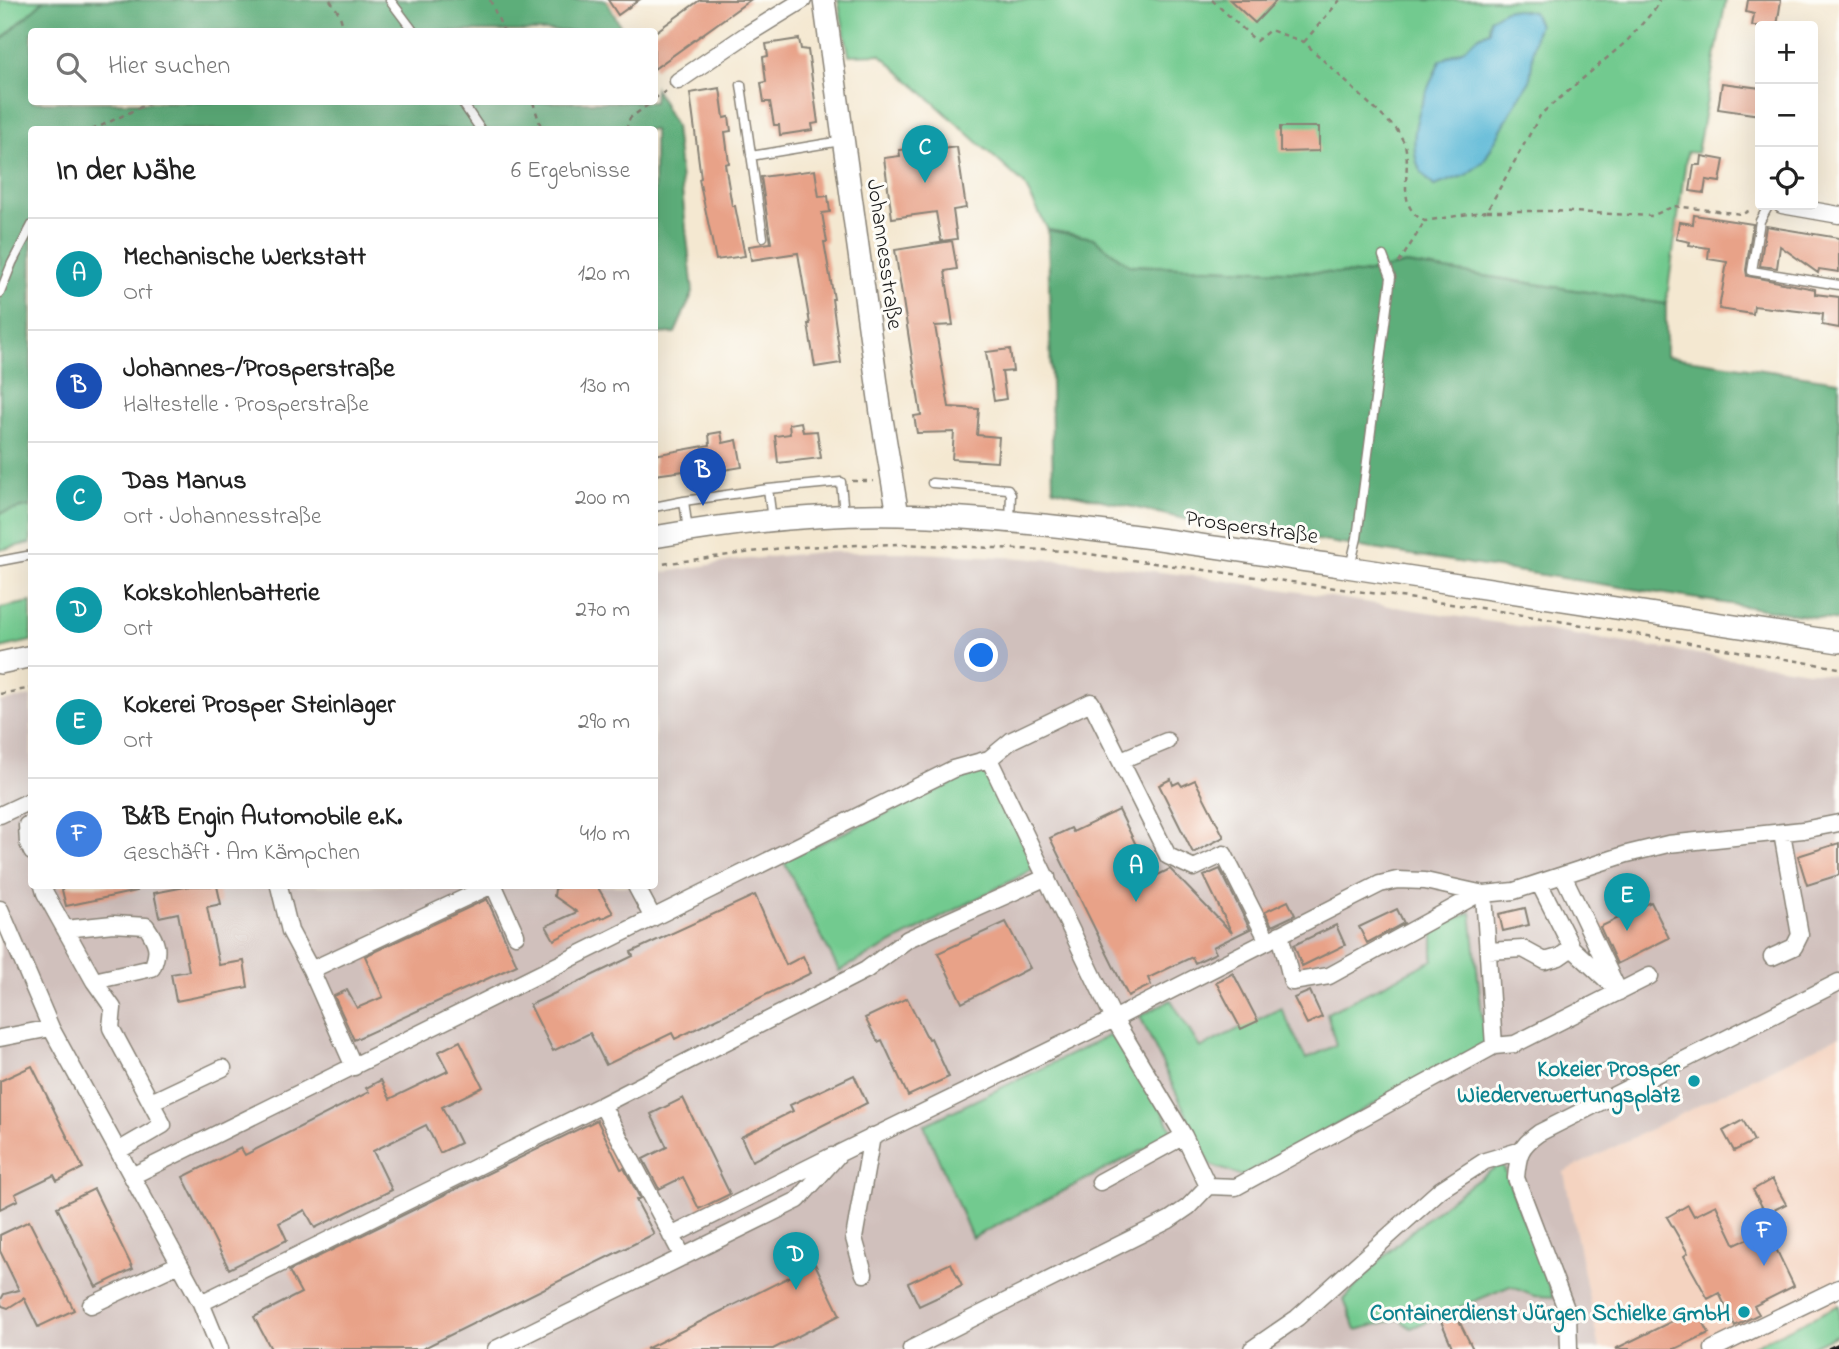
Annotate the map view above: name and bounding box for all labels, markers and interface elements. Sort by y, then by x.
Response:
map controls [1755,21,1818,210]
button: + [1755,21,1818,84]
search box [28,28,658,105]
icon: search [52,48,90,86]
text: Hier suchen [108,48,230,86]
button: − [1755,84,1818,147]
pin: C [902,125,948,183]
button: locate [1755,147,1818,210]
text: In der Nähe [56,150,196,194]
text: 6 Ergebnisse [511,155,630,188]
street label: Johannesstraße [857,177,911,333]
text: Mechanische Werkstatt [123,239,366,277]
text: A [72,258,86,291]
text: 120 m [578,258,630,291]
text: Ort [123,277,153,310]
text: Johannes-/Prosperstraße [123,351,395,389]
text: B [71,370,87,403]
text: 130 m [580,370,630,403]
text: Haltestelle · Prosperstraße [123,389,369,422]
pin: B [680,448,726,506]
text: Das Manus [123,463,247,501]
text: C [73,482,85,515]
text: 200 m [575,482,630,515]
text: Ort · Johannesstraße [123,501,321,534]
street label: Prosperstraße [1183,503,1321,554]
text: Kokskohlenbatterie [123,575,320,613]
text: D [71,594,87,627]
text: 270 m [576,594,630,627]
text: Ort [123,613,153,646]
your location [964,638,998,672]
text: Kokerei Prosper Steinlager [123,687,395,725]
text: E [72,706,86,739]
text: 290 m [578,706,630,739]
text: Ort [123,725,153,758]
text: B&B Engin Automobile e.K. [123,799,402,837]
text: F [72,818,86,851]
text: 410 m [580,818,630,851]
text: Geschäft · Am Kämpchen [123,837,360,870]
pin: A [1113,844,1159,902]
pin: E [1604,873,1650,931]
place label: Kokeier Prosper Wiederverwertungsplatz [1457,1054,1681,1115]
marker: Kokeier Prosper Wiederverwertungsplatz [1686,1073,1702,1089]
pin: F [1741,1208,1787,1266]
pin: D [773,1232,819,1290]
place label: Containerdienst Jürgen Schielke GmbH [1370,1298,1730,1333]
marker: Containerdienst Jürgen Schielke GmbH [1736,1304,1752,1320]

